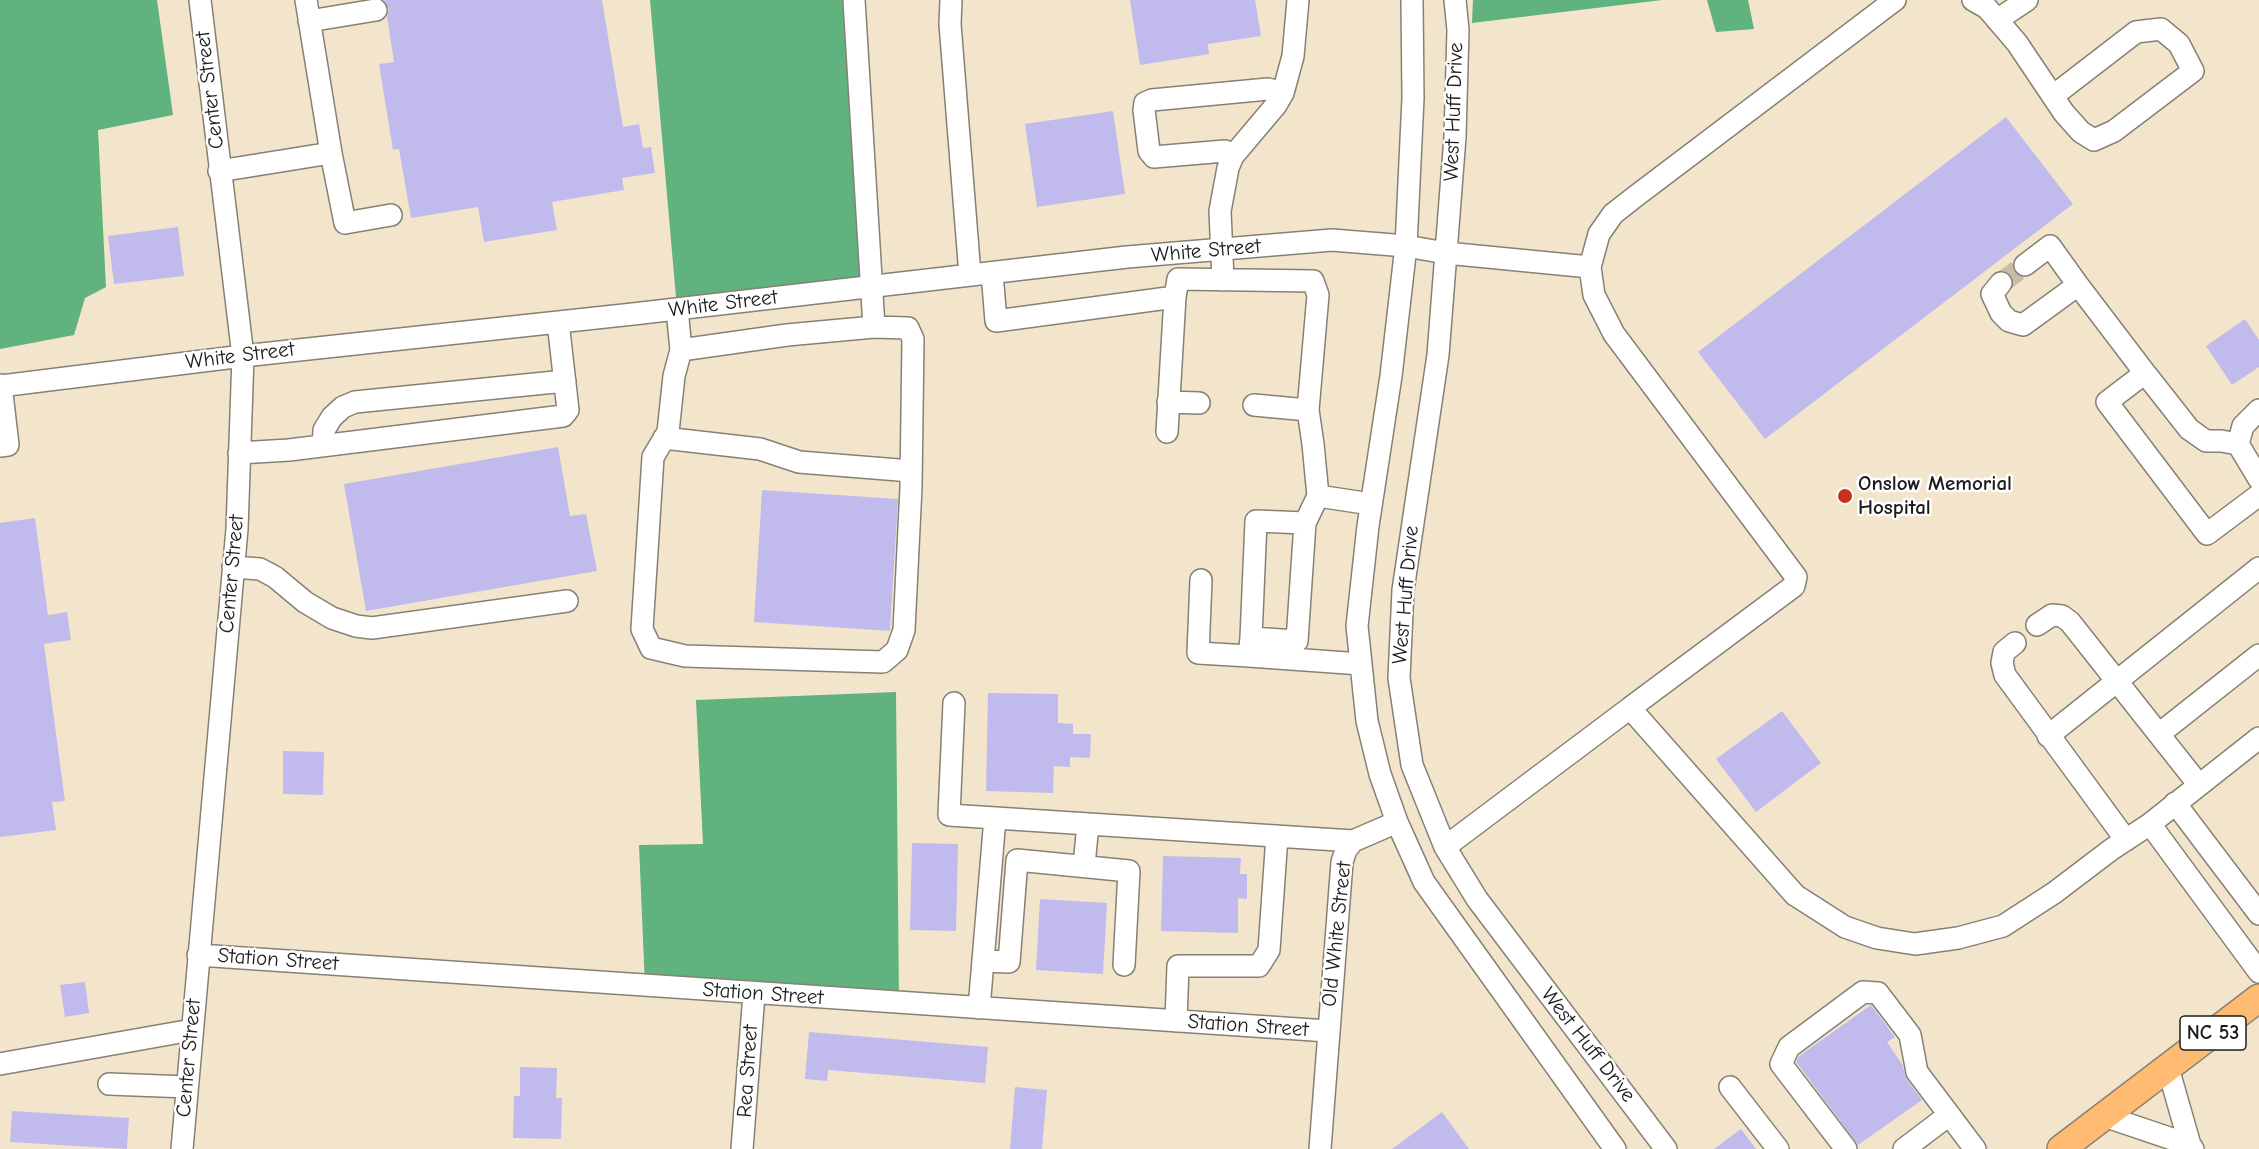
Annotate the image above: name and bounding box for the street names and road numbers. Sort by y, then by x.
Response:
street label: Center Street [190,29,230,151]
street label: West Huff Drive [1439,42,1469,182]
street label: White Street [1150,234,1262,268]
street label: White Street [667,285,779,323]
street label: White Street [184,337,296,375]
street label: Center Street [214,514,250,634]
street label: West Huff Drive [1387,525,1425,665]
street label: Old White Street [1317,860,1357,1008]
street label: Station Street [217,943,339,977]
street label: Station Street [702,977,824,1011]
street label: West Huff Drive [1535,983,1641,1107]
street label: Center Street [171,998,207,1118]
street label: Station Street [1187,1009,1309,1043]
road number: NC 53 [2180,1016,2246,1050]
street label: Rea Street [732,1024,764,1118]

